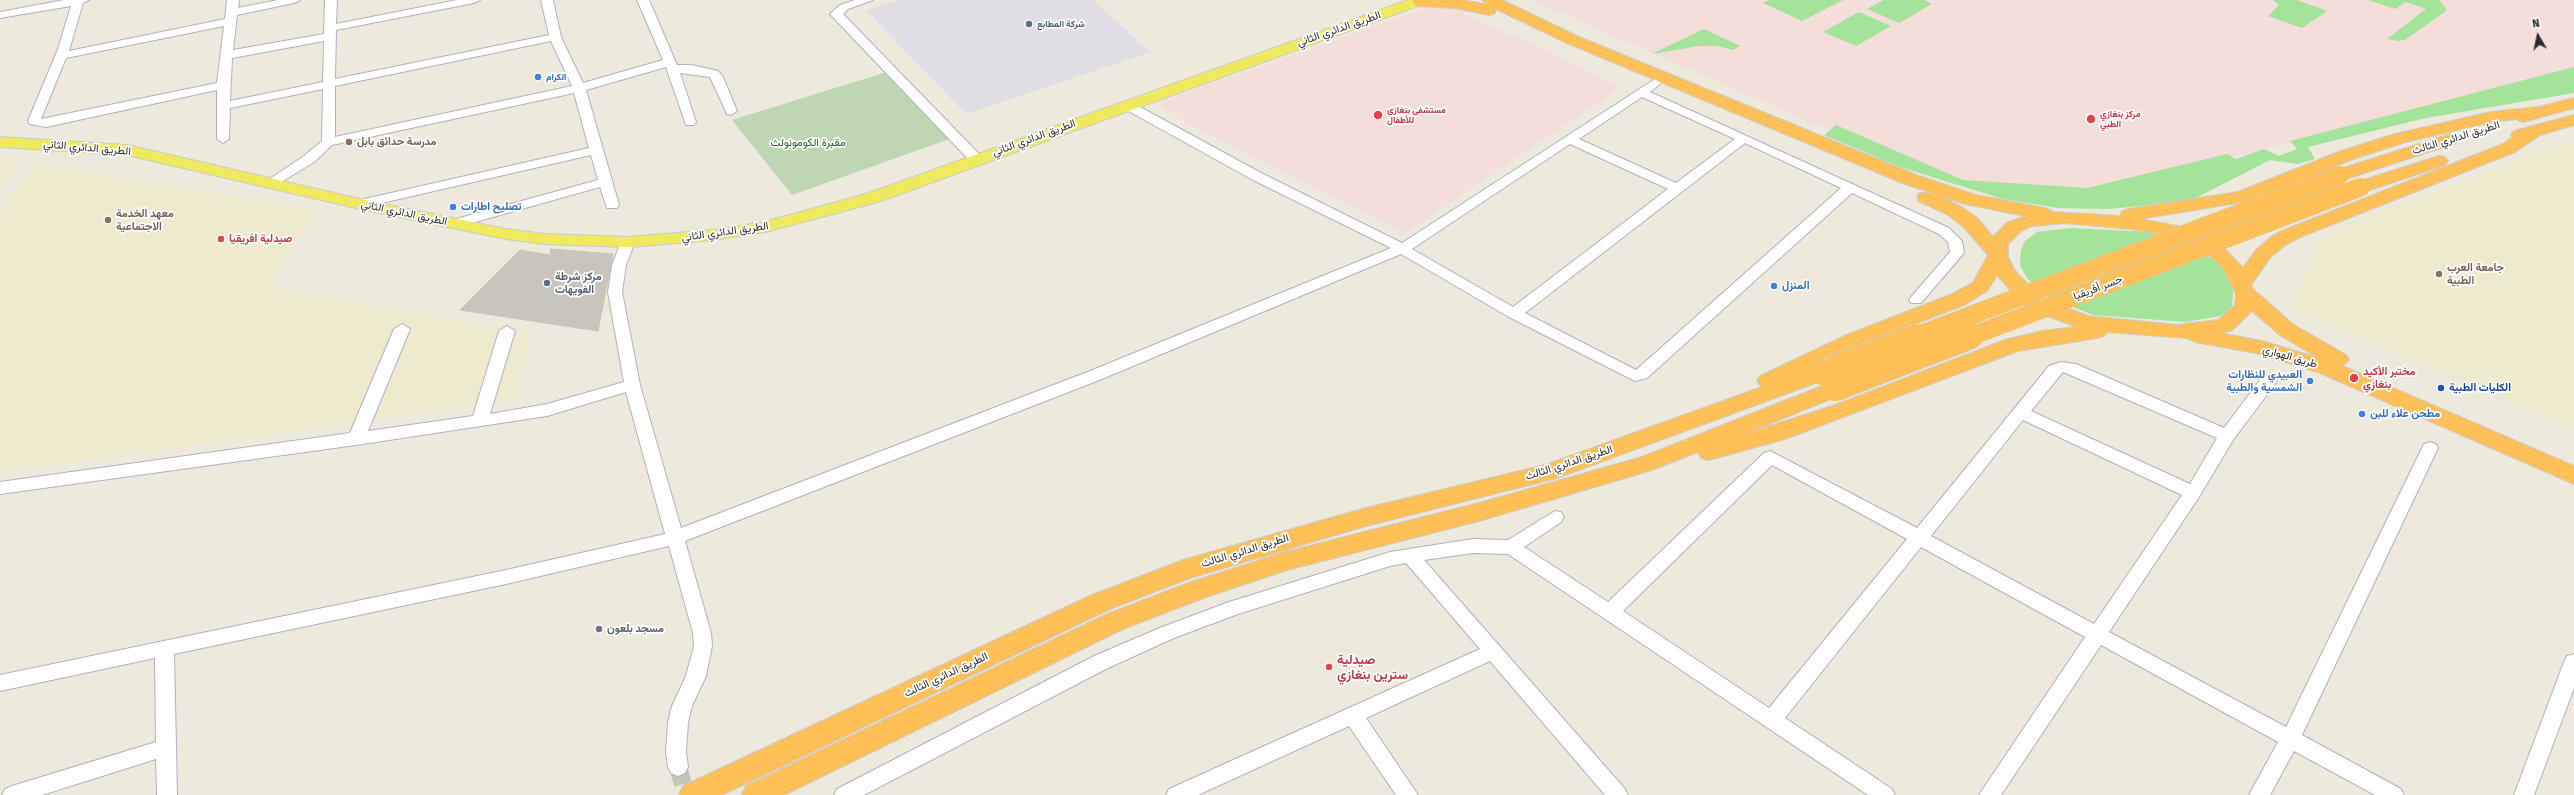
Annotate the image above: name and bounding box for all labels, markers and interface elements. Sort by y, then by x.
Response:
street label: الطريق الدائري الثاني [1295,8,1383,50]
north arrow [2518,16,2558,56]
text: N [2531,17,2541,31]
marker: شركة المطابع [1024,19,1034,29]
place label: شركة المطابع [1037,19,1085,29]
marker: الكرام [533,72,543,82]
place label: الكرام [546,72,566,82]
place label: مستشفى بنغازي للأطفال [1387,105,1446,126]
marker: مستشفى بنغازي للأطفال [1372,109,1384,121]
place label: مركز بنغازي الطبي [2100,109,2141,130]
marker: مركز بنغازي الطبي [2085,113,2097,125]
street label: الطريق الدائري الثاني [991,117,1077,159]
street label: الطريق الدائري الثالث [2411,118,2501,158]
place label: مدرسة حدائق بابل [357,135,437,149]
park label: مقبرة الكومونولث [771,136,845,150]
marker: مدرسة حدائق بابل [344,137,354,147]
street label: الطريق الدائري الثاني [43,138,131,158]
street label: الطريق الدائري الثاني [360,197,448,229]
place label: تصليح اطارات [461,200,521,214]
marker: تصليح اطارات [448,202,458,212]
place label: معهد الخدمة الاجتماعية [116,207,174,233]
marker: معهد الخدمة الاجتماعية [103,215,113,225]
street label: الطريق الدائري الثاني [681,219,769,245]
place label: صيدلية افريقيا [229,232,292,246]
marker: صيدلية افريقيا [216,234,226,244]
place label: جامعة العرب الطبية [2447,261,2504,287]
marker: جامعة العرب الطبية [2434,269,2444,279]
place label: مركز شرطة الفويهات [555,270,602,296]
street label: جسر أفريقيا [2072,273,2124,303]
marker: مركز شرطة الفويهات [542,278,552,288]
place label: المنزل [1782,279,1810,293]
marker: المنزل [1769,281,1779,291]
street label: طريق الهواري [2261,343,2319,371]
place label: مختبر الأكيد بنغازي [2363,365,2415,391]
place label: العبيدي للنظارات الشمسية والطبية [2226,368,2302,394]
marker: مختبر الأكيد بنغازي [2348,372,2360,384]
marker: العبيدي للنظارات الشمسية والطبية [2305,376,2315,386]
place label: الكليات الطبية [2449,381,2511,395]
marker: الكليات الطبية [2436,383,2446,393]
place label: مطحن علاء للبن [2370,407,2440,421]
marker: مطحن علاء للبن [2357,409,2367,419]
street label: الطريق الدائري الثالث [1524,443,1614,483]
street label: الطريق الدائري الثالث [1200,531,1290,571]
place label: مسجد بلعون [607,622,664,636]
marker: مسجد بلعون [594,624,604,634]
street label: الطريق الدائري الثالث [902,650,990,700]
place label: صيدلية سترين بنغازي [1337,652,1408,683]
marker: صيدلية سترين بنغازي [1324,662,1334,672]

